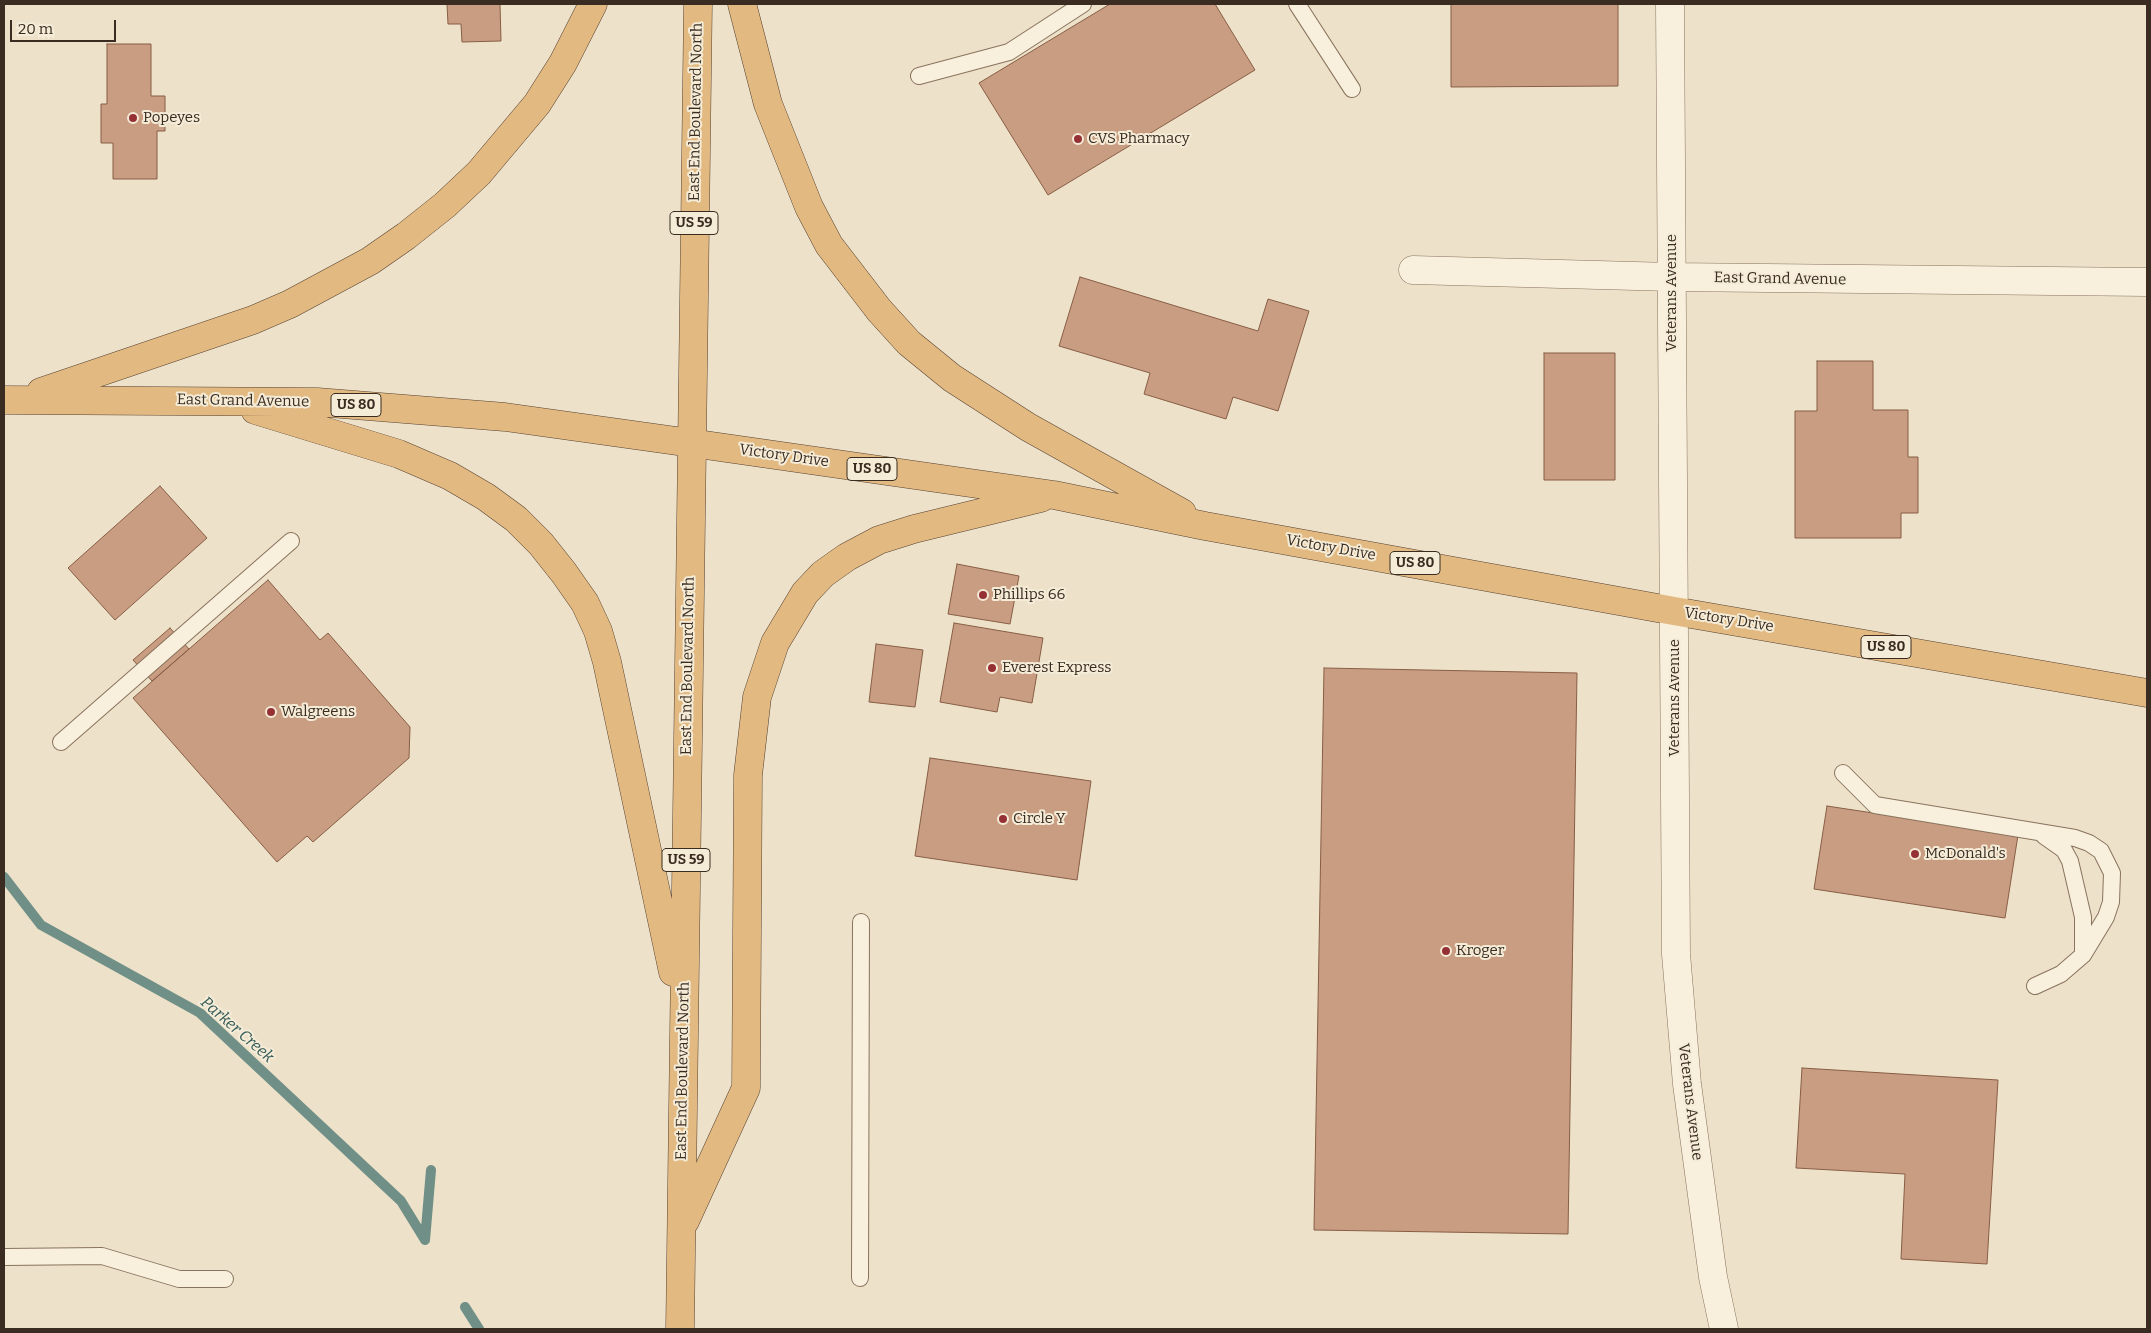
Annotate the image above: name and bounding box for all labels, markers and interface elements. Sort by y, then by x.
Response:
scale bar [12,10,119,42]
text: 20 m [18,20,53,38]
street label: East End Boulevard North [685,23,707,201]
place label: Popeyes [143,109,200,127]
marker: Popeyes [127,112,139,124]
place label: CVS Pharmacy [1088,130,1190,148]
marker: CVS Pharmacy [1072,133,1084,145]
road number: US 59 [670,212,718,234]
street label: Veterans Avenue [1663,234,1681,352]
street label: East Grand Avenue [1714,269,1846,289]
street label: East Grand Avenue [177,391,309,411]
road number: US 80 [331,394,381,416]
street label: Victory Drive [738,441,830,471]
road number: US 80 [847,458,897,480]
street label: Victory Drive [1285,531,1377,565]
road number: US 80 [1390,552,1440,574]
street label: East End Boulevard North [677,577,699,755]
place label: Phillips 66 [993,586,1065,604]
marker: Phillips 66 [977,589,989,601]
street label: Victory Drive [1683,604,1775,636]
road number: US 80 [1861,636,1911,659]
street label: Veterans Avenue [1666,639,1684,757]
place label: Everest Express [1002,659,1111,677]
marker: Everest Express [986,662,998,674]
place label: Walgreens [281,703,355,721]
marker: Walgreens [265,706,277,718]
place label: Circle Y [1013,810,1066,828]
marker: Circle Y [997,813,1009,825]
place label: McDonald's [1925,845,2006,863]
road number: US 59 [662,848,710,872]
marker: McDonald's [1909,848,1921,860]
place label: Kroger [1456,942,1504,960]
marker: Kroger [1440,945,1452,957]
street label: East End Boulevard North [672,982,694,1160]
water label: Parker Creek [196,993,278,1067]
street label: Veterans Avenue [1674,1042,1706,1162]

